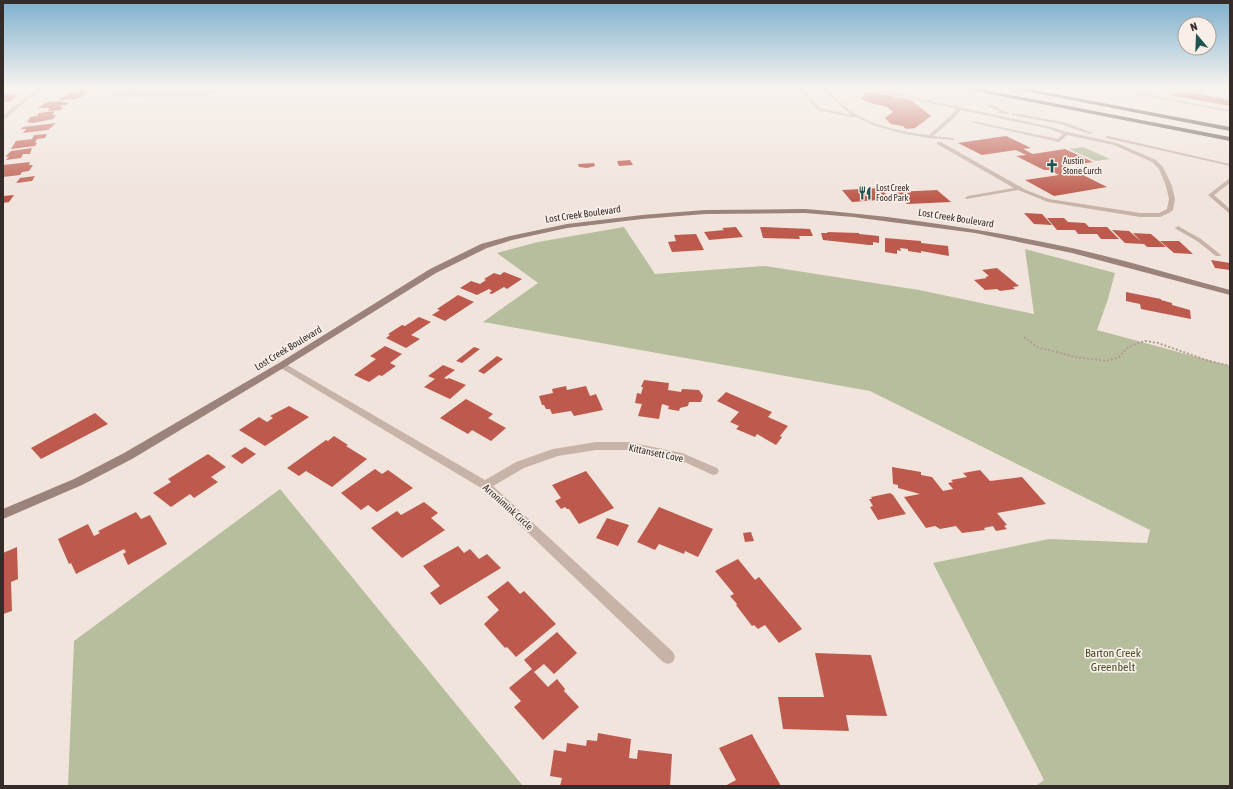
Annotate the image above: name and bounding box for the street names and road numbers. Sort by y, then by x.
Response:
street label: Lost Creek Boulevard [544,203,622,225]
street label: Lost Creek Boulevard [917,207,995,229]
street label: Lost Creek Boulevard [252,324,324,372]
street label: Kittansett Cove [628,442,685,464]
street label: Arronimink Circle [481,482,536,533]

